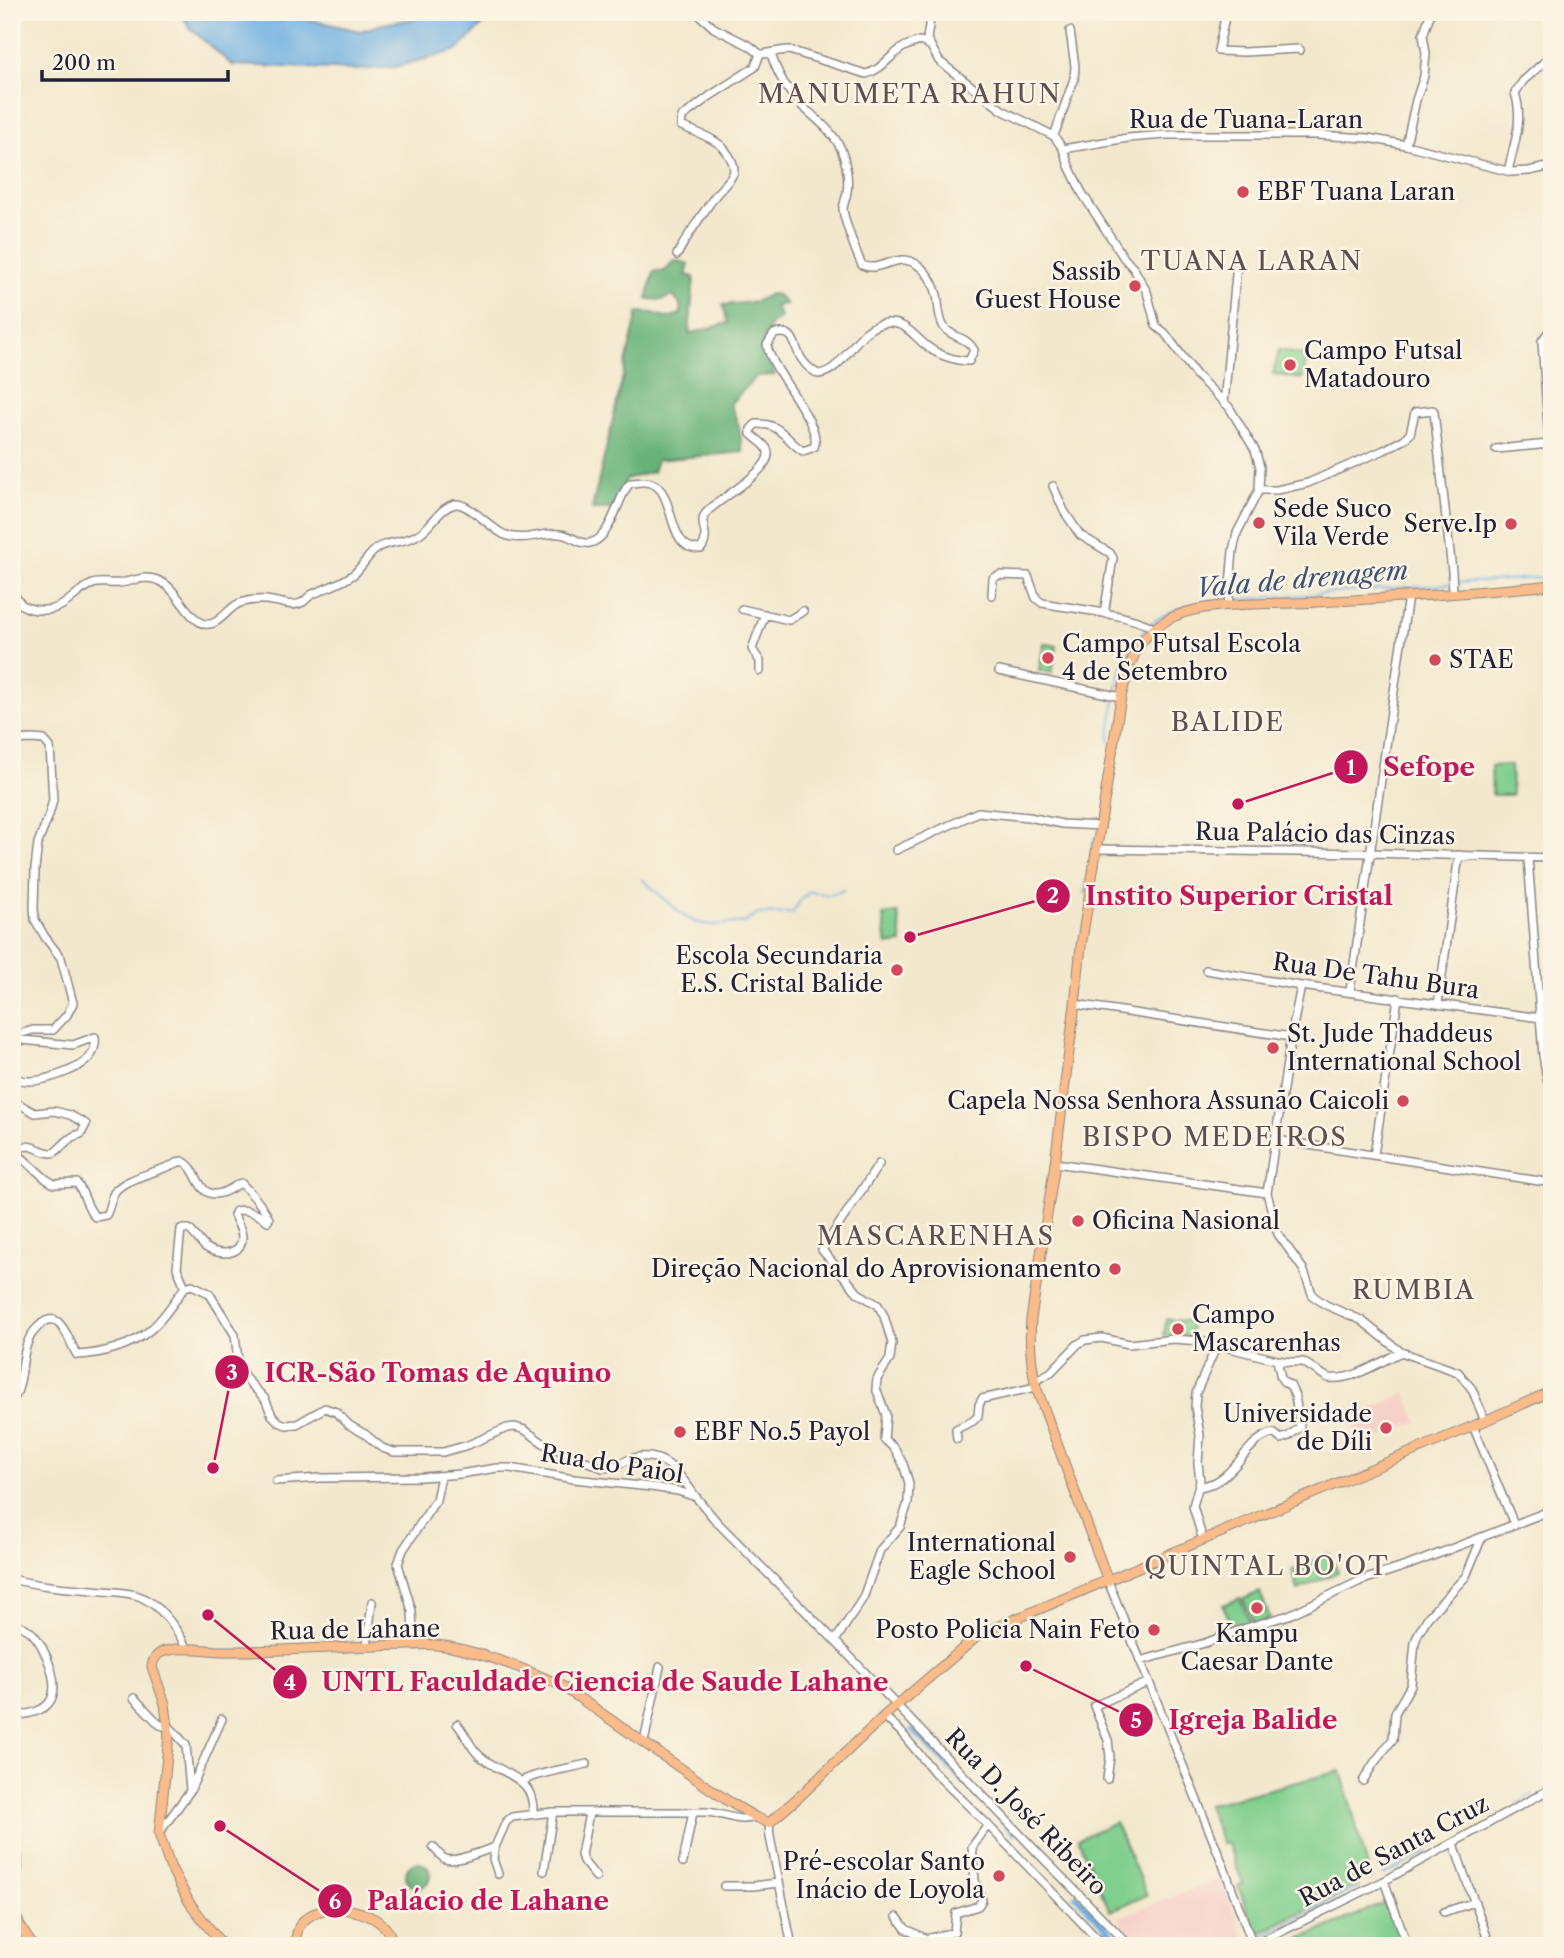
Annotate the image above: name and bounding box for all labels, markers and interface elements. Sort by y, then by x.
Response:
scale bar [42,38,228,82]
text: 200 m [52,50,116,75]
district label: MANUMETA RAHUN [758,78,1062,110]
street label: Rua de Tuana-Laran [1129,105,1363,134]
place label: EBF Tuana Laran [1257,177,1455,206]
marker: EBF Tuana Laran [1235,184,1251,200]
district label: TUANA LARAN [1141,245,1363,277]
place label: Sassib Guest House [975,257,1121,314]
marker: Sassib Guest House [1127,278,1143,294]
place label: Campo Futsal Matadouro [1304,336,1462,393]
marker: Campo Futsal Matadouro [1282,357,1298,373]
place label: Sede Suco Vila Verde [1272,494,1392,551]
place label: Serve.Ip [1404,509,1497,538]
marker: Sede Suco Vila Verde [1251,515,1267,531]
marker: Serve.Ip [1503,516,1519,532]
water label: Vala de drenagem [1194,554,1410,604]
place label: Campo Futsal Escola 4 de Setembro [1062,629,1301,686]
place label: STAE [1449,645,1514,674]
marker: Campo Futsal Escola 4 de Setembro [1040,650,1056,666]
marker: STAE [1427,652,1443,668]
district label: BALIDE [1171,706,1285,738]
callout: Sefope [1334,744,1489,791]
text: Sefope [1383,751,1475,783]
text: 1 [1346,755,1356,780]
street label: Rua Palácio das Cinzas [1195,817,1455,850]
callout: Instito Superior Cristal [1036,872,1407,919]
text: Instito Superior Cristal [1085,880,1393,912]
text: 2 [1047,883,1059,908]
place label: Escola Secundaria E.S. Cristal Balide [675,941,883,998]
street label: Rua De Tahu Bura [1271,947,1482,1004]
marker: Escola Secundaria E.S. Cristal Balide [889,962,905,978]
place label: St. Jude Thaddeus International School [1287,1019,1521,1076]
marker: St. Jude Thaddeus International School [1265,1040,1281,1056]
place label: Capela Nossa Senhora Assunão Caicoli [947,1086,1389,1115]
marker: Capela Nossa Senhora Assunão Caicoli [1395,1093,1411,1109]
district label: BISPO MEDEIROS [1082,1121,1348,1153]
place label: Oficina Nasional [1092,1206,1280,1235]
marker: Oficina Nasional [1070,1213,1086,1229]
district label: MASCARENHAS [817,1220,1055,1252]
place label: Direção Nacional do Aprovisionamento [651,1254,1101,1283]
marker: Direção Nacional do Aprovisionamento [1107,1261,1123,1277]
district label: RUMBIA [1352,1274,1476,1306]
place label: Campo Mascarenhas [1192,1300,1341,1357]
marker: Campo Mascarenhas [1170,1321,1186,1337]
callout: ICR-São Tomas de Aquino [215,1349,626,1396]
text: ICR-São Tomas de Aquino [265,1357,611,1389]
text: 3 [226,1360,238,1385]
place label: Universidade de Díli [1223,1399,1372,1456]
place label: EBF No.5 Payol [694,1417,870,1446]
marker: Universidade de Díli [1378,1420,1394,1436]
marker: EBF No.5 Payol [672,1424,688,1440]
street label: Rua do Paiol [539,1438,686,1489]
place label: International Eagle School [907,1528,1056,1585]
marker: International Eagle School [1062,1549,1078,1565]
district label: QUINTAL BO'OT [1144,1550,1390,1582]
marker: Kampu Caesar Dante [1249,1600,1265,1616]
street label: Rua de Lahane [270,1614,440,1645]
place label: Posto Policia Nain Feto [875,1615,1140,1644]
place label: Kampu Caesar Dante [1181,1619,1333,1676]
marker: Posto Policia Nain Feto [1146,1622,1162,1638]
callout: UNTL Faculdade Ciencia de Saude Lahane [273,1659,903,1706]
text: UNTL Faculdade Ciencia de Saude Lahane [322,1666,888,1698]
text: 4 [284,1670,296,1695]
callout: Igreja Balide [1119,1697,1351,1744]
text: Igreja Balide [1169,1704,1337,1736]
text: 5 [1130,1708,1142,1733]
street label: Rua D. José Ribeiro [939,1722,1113,1901]
street label: Rua de Santa Cruz [1294,1788,1494,1913]
place label: Pré-escolar Santo Inácio de Loyola [783,1847,985,1904]
marker: Pré-escolar Santo Inácio de Loyola [991,1868,1007,1884]
callout: Palácio de Lahane [318,1878,623,1925]
text: Palácio de Lahane [367,1885,609,1917]
text: 6 [329,1889,341,1914]

